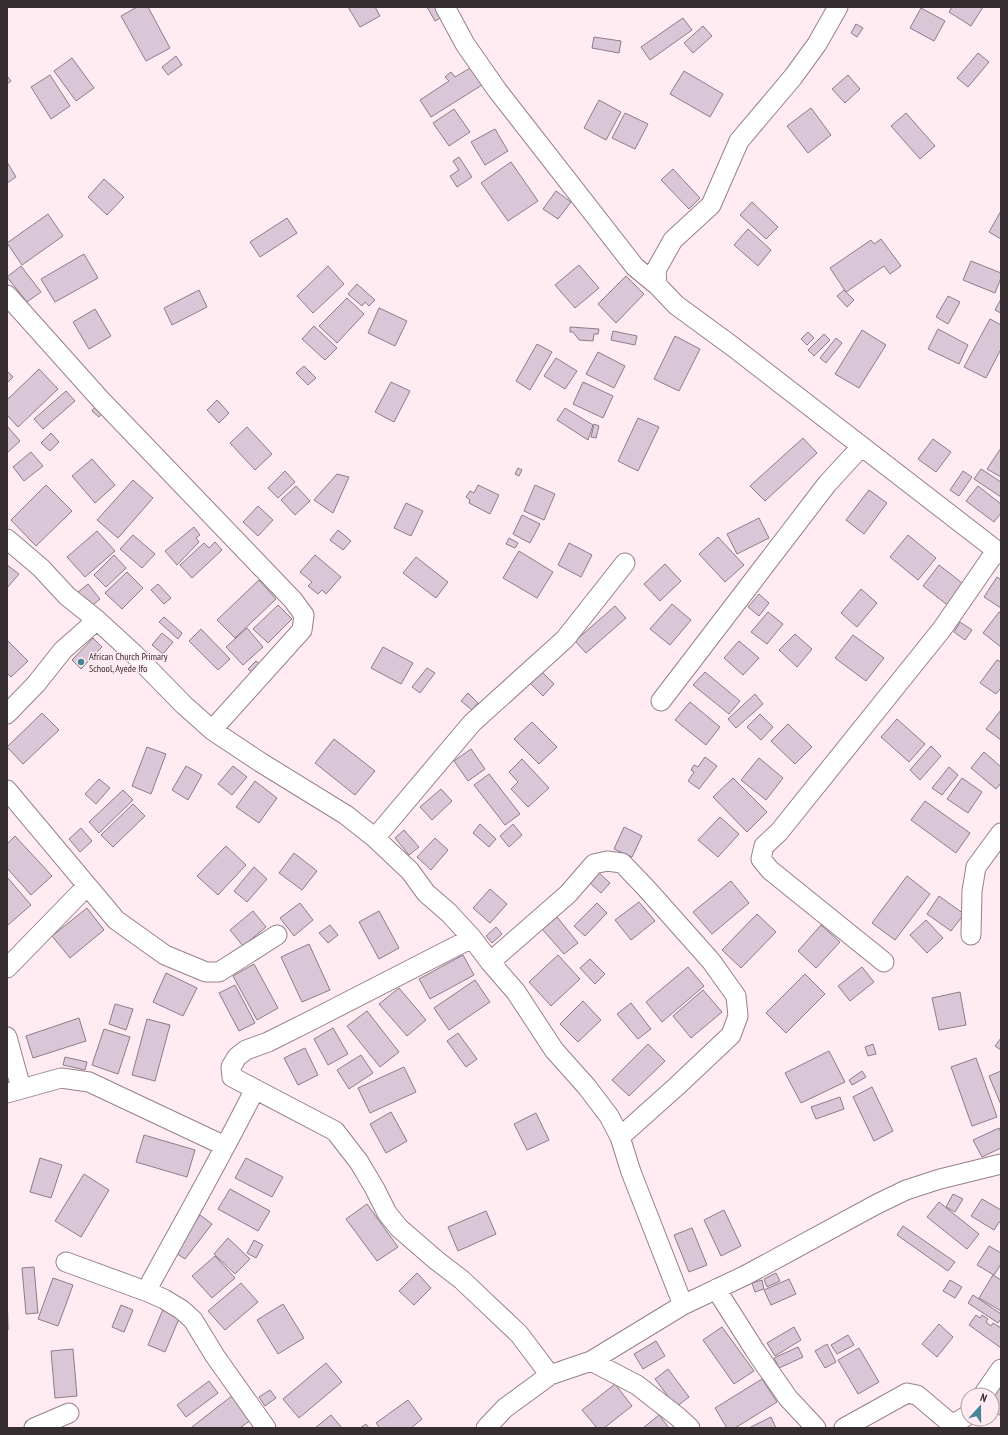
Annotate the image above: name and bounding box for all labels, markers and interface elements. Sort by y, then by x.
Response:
place label: African Church Primary School, Ayede Ifo [89,650,168,675]
marker: African Church Primary School, Ayede Ifo [76,657,86,667]
north arrow [960,1387,1000,1427]
text: N [978,1390,989,1405]

